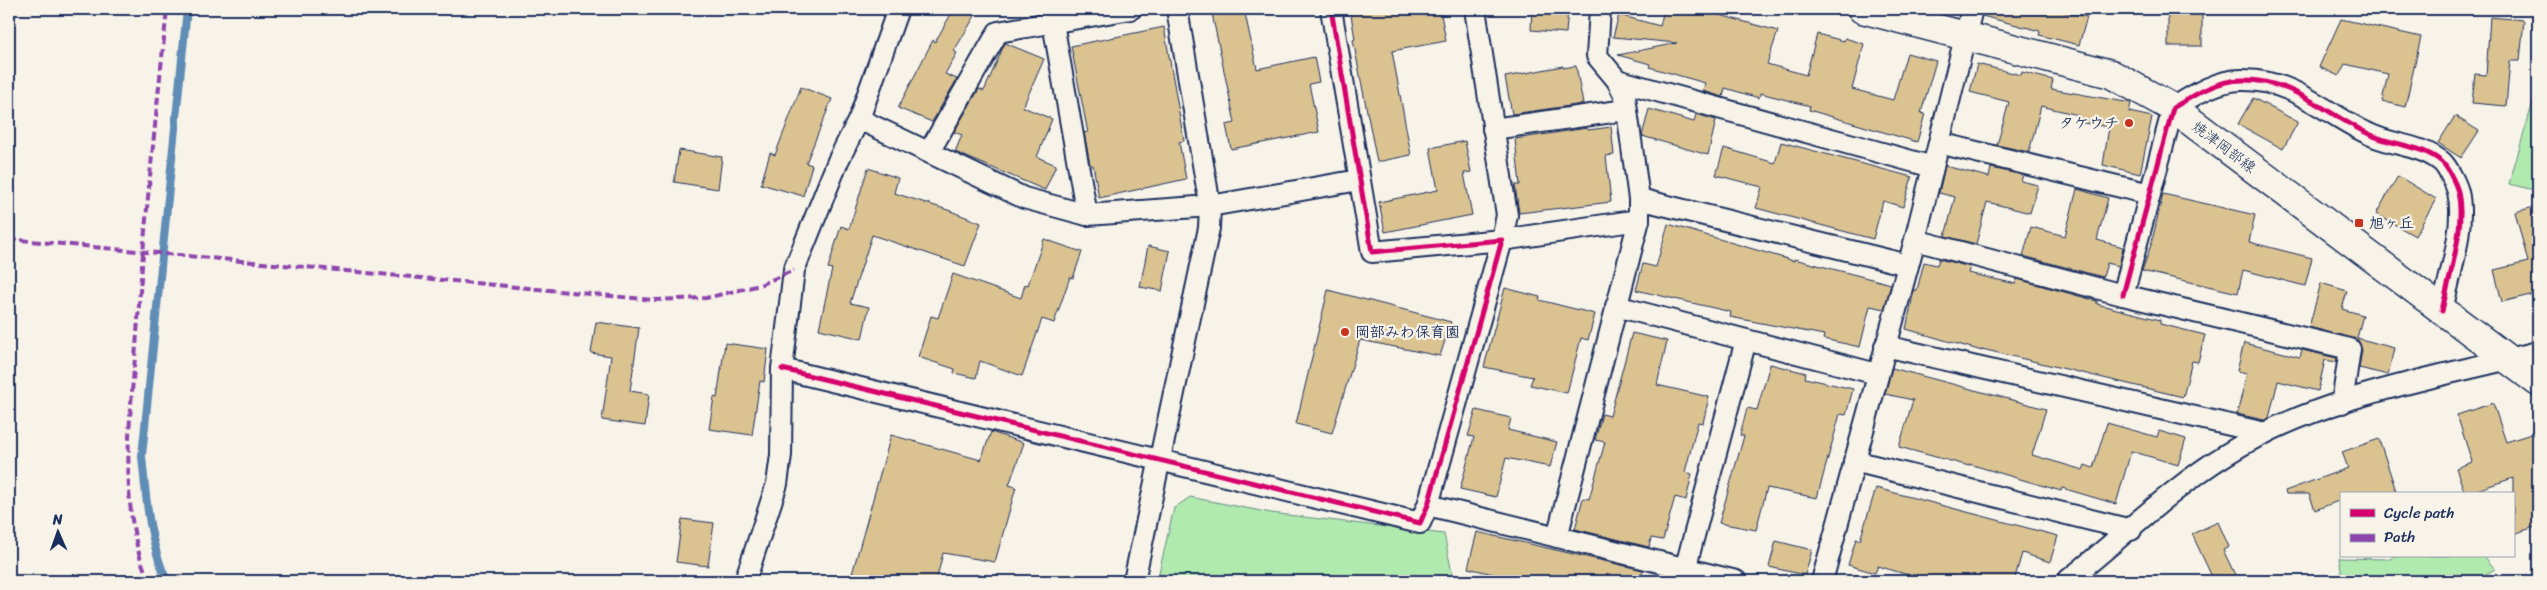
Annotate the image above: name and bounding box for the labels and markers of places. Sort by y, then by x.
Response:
place label: タケウチ [2059,110,2119,136]
marker: タケウチ [2123,117,2135,129]
place label: 旭ヶ丘 [2369,210,2414,236]
marker: 旭ヶ丘 [2353,217,2365,229]
place label: 岡部みわ保育園 [1355,319,1460,345]
marker: 岡部みわ保育園 [1339,326,1351,338]

